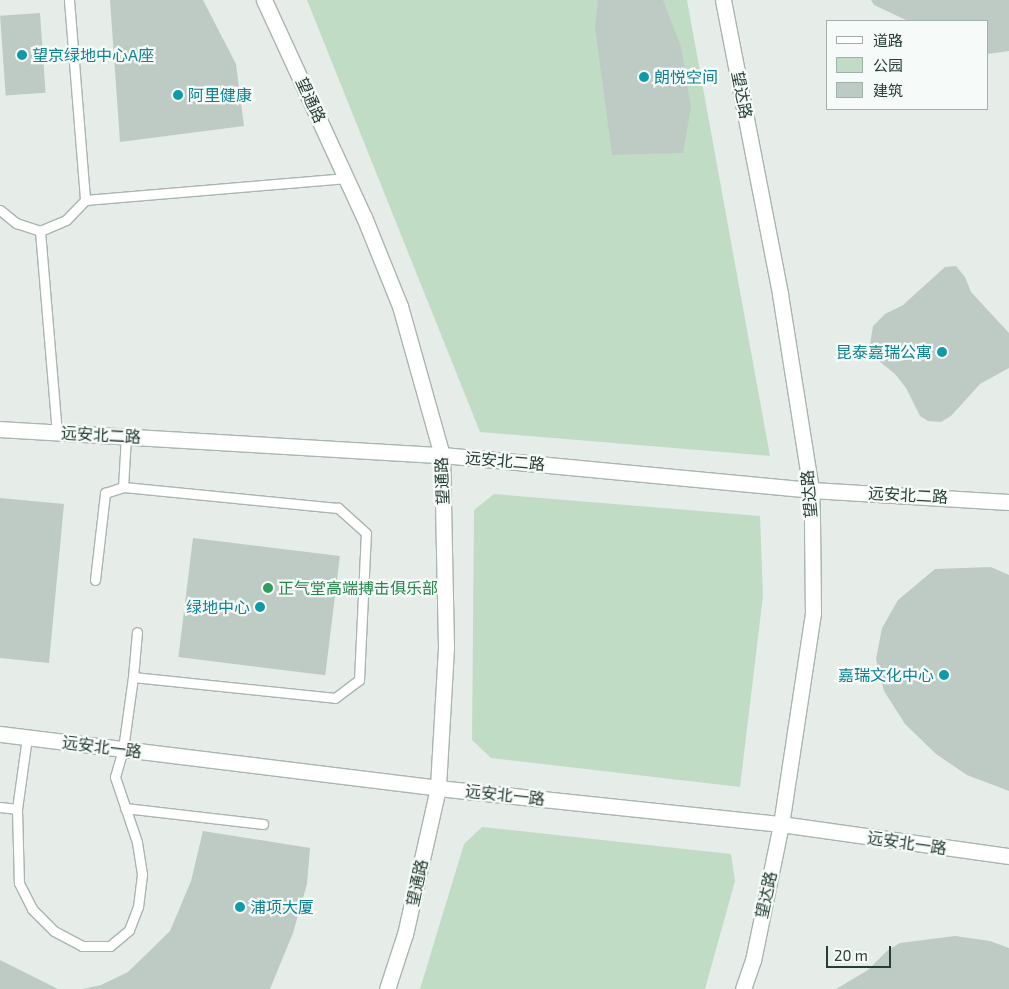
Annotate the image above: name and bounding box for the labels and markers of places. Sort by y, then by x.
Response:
place label: 望京绿地中心A座 [32,45,154,65]
marker: 望京绿地中心A座 [16,49,28,61]
place label: 朗悦空间 [654,67,718,87]
marker: 朗悦空间 [638,71,650,83]
place label: 阿里健康 [188,85,252,105]
marker: 阿里健康 [172,89,184,101]
place label: 昆泰嘉瑞公寓 [836,342,932,362]
marker: 昆泰嘉瑞公寓 [936,346,948,358]
place label: 正气堂高端搏击俱乐部 [278,578,438,598]
marker: 正气堂高端搏击俱乐部 [262,582,274,594]
place label: 绿地中心 [186,597,250,617]
marker: 绿地中心 [254,601,266,613]
place label: 嘉瑞文化中心 [838,665,934,685]
marker: 嘉瑞文化中心 [938,669,950,681]
place label: 浦项大厦 [250,897,314,917]
marker: 浦项大厦 [234,901,246,913]

